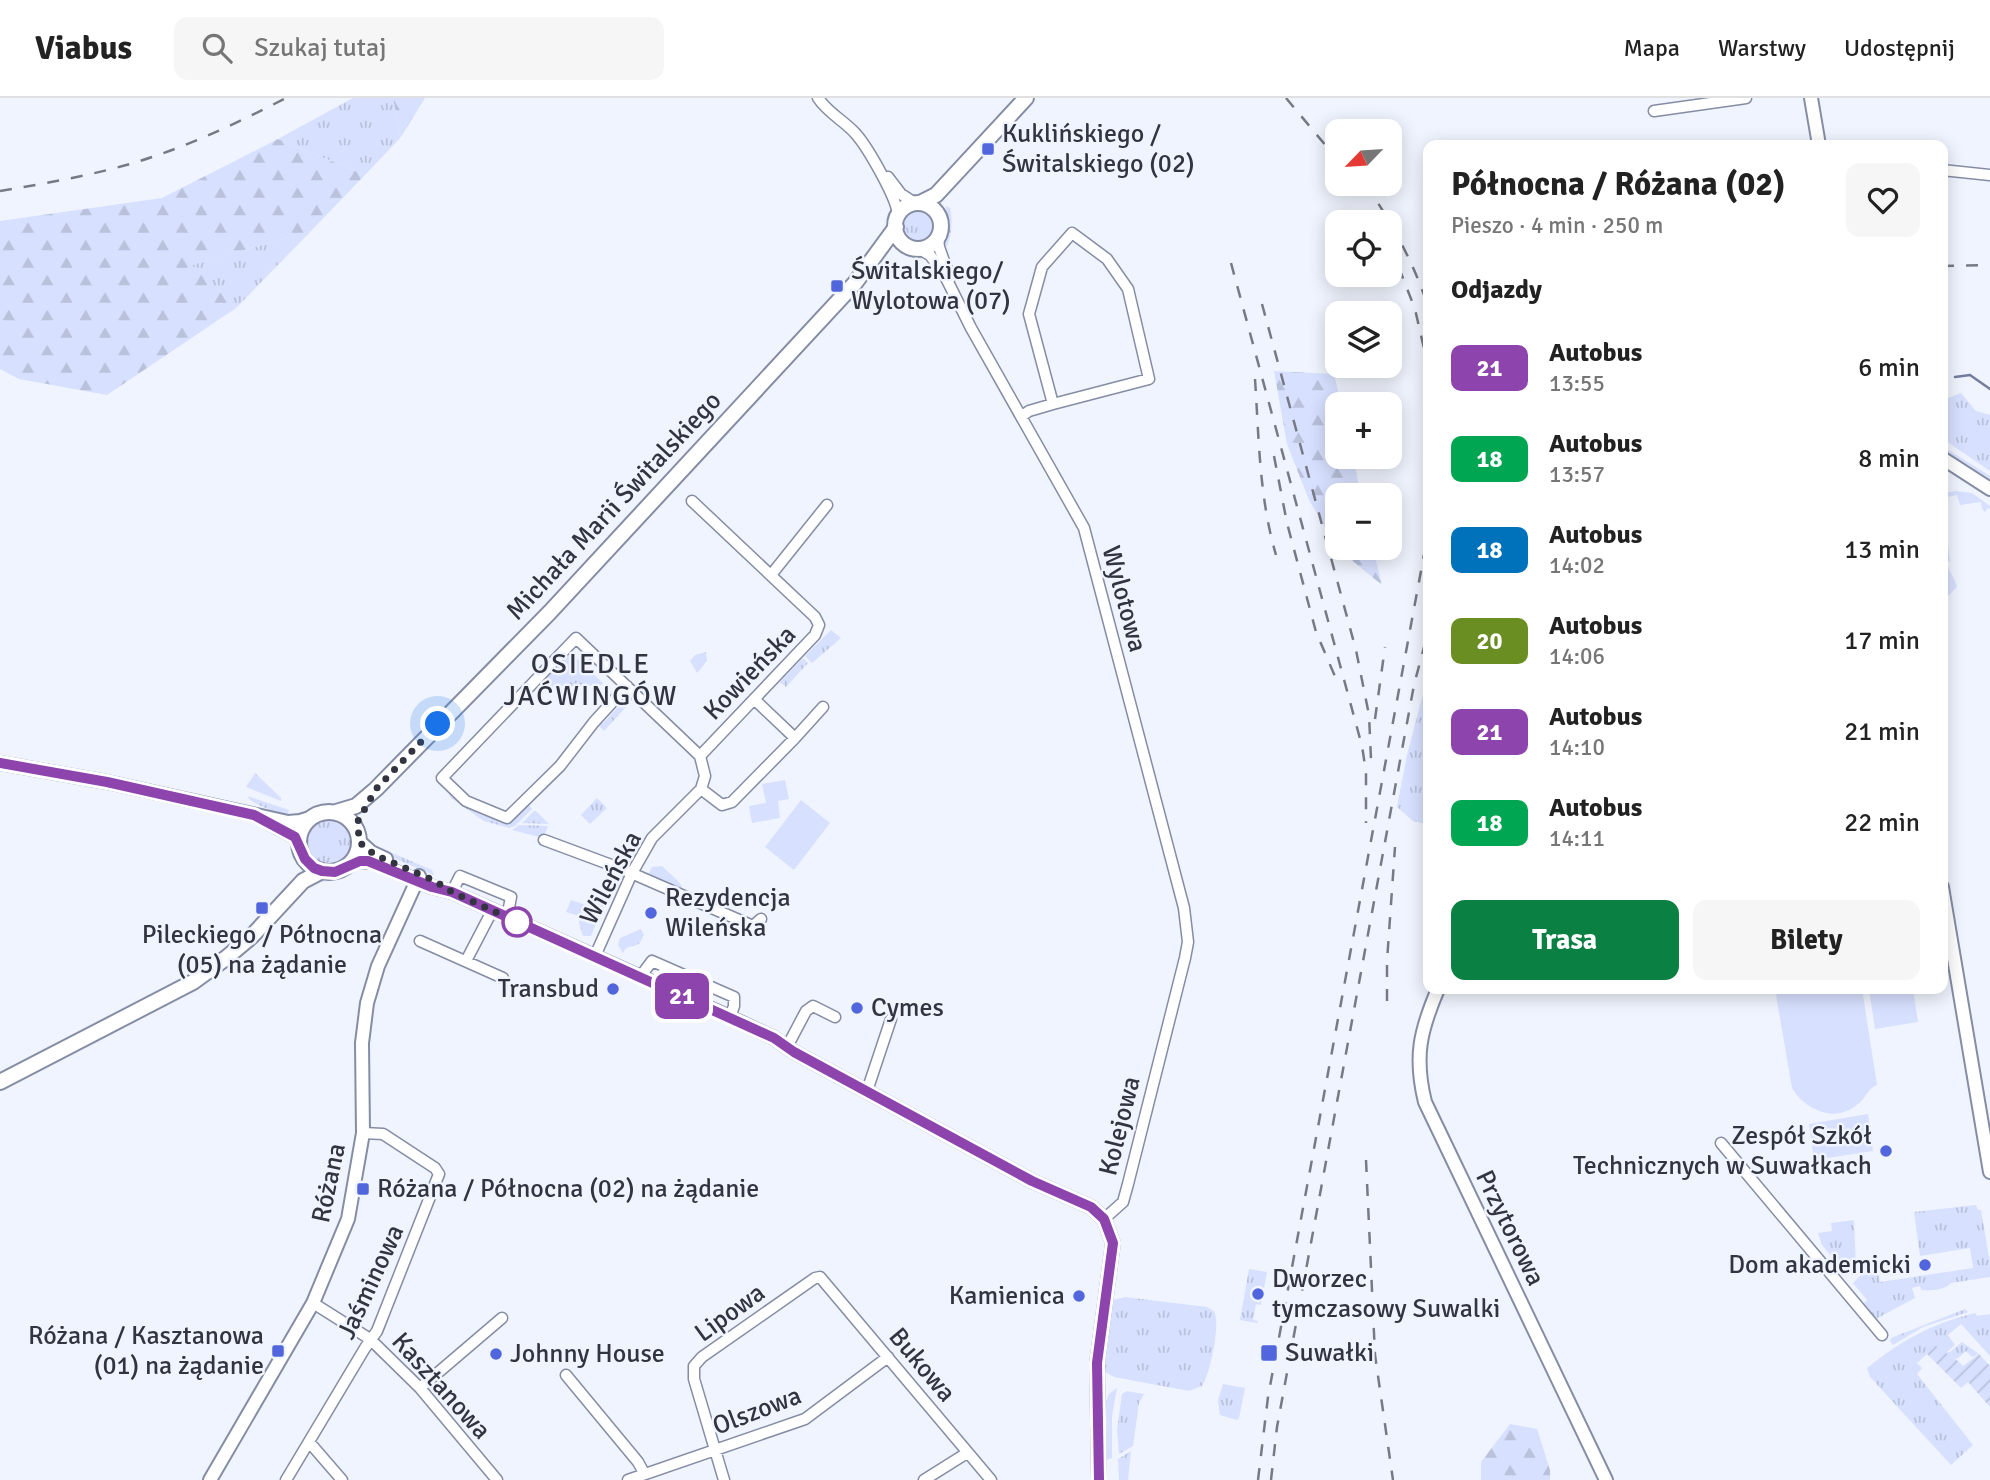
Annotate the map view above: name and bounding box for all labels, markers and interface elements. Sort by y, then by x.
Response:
search box [174,17,664,80]
text: Viabus [35,28,132,69]
icon: search [198,29,236,67]
text: Szukaj tutaj [254,32,386,64]
text: Mapa [1623,33,1680,63]
text: Warstwy [1718,33,1806,63]
text: Udostępnij [1844,33,1955,63]
place label: Kuklińskiego / Świtalskiego (02) [1002,118,1195,180]
north arrow [1325,119,1402,196]
map controls [1325,119,1402,560]
marker: Kuklińskiego / Świtalskiego (02) [980,141,996,157]
button: heart [1846,163,1920,237]
text: Północna / Różana (02) [1451,164,1785,205]
button: locate [1325,210,1402,287]
text: Pieszo · 4 min · 250 m [1451,211,1663,240]
place label: Świtalskiego/ Wylotowa (07) [851,255,1011,317]
text: Odjazdy [1451,274,1542,306]
marker: Świtalskiego/ Wylotowa (07) [829,278,845,294]
button: layers [1325,301,1402,378]
text: Autobus [1549,337,1642,369]
text: 6 min [1858,352,1920,384]
text: 21 [1477,353,1502,383]
text: 13:55 [1549,369,1605,398]
street label: Michała Marii Świtalskiego [500,385,728,627]
button: + [1325,392,1402,469]
text: Autobus [1549,428,1642,460]
text: 8 min [1858,443,1920,475]
text: 18 [1477,444,1502,474]
text: 13:57 [1549,460,1605,489]
button: − [1325,483,1402,560]
text: Autobus [1549,519,1642,551]
text: 13 min [1844,534,1920,566]
text: 18 [1477,535,1502,565]
street label: Wylotowa [1094,542,1154,656]
text: 14:02 [1549,551,1605,580]
text: Autobus [1549,610,1642,642]
street label: Kowieńska [697,619,803,727]
text: 17 min [1844,625,1920,657]
text: 20 [1477,626,1502,656]
text: 14:06 [1549,642,1605,671]
district label: OSIEDLE JAĆWINGÓW [504,647,678,713]
text: Autobus [1549,701,1642,733]
your location [420,706,455,741]
text: 21 min [1844,716,1920,748]
text: 21 [1477,717,1502,747]
text: 14:10 [1549,733,1605,762]
text: Autobus [1549,792,1642,824]
text: 22 min [1844,807,1920,839]
text: 18 [1477,808,1502,838]
text: 14:11 [1549,824,1605,853]
street label: Wileńska [573,826,649,930]
place label: Rezydencja Wileńska [665,882,791,944]
marker: Pileckiego / Północna (05) na żądanie [254,900,270,916]
button: Trasa [1451,900,1679,980]
button: Bilety [1693,900,1920,980]
marker: Rezydencja Wileńska [643,905,659,921]
unlabelled marker [502,907,532,937]
place label: Pileckiego / Północna (05) na żądanie [142,919,382,981]
place label: Transbud [498,973,599,1005]
line badge: 21 [650,973,714,1019]
marker: Transbud [605,981,621,997]
text: 21 [669,981,695,1011]
place label: Cymes [871,992,944,1024]
marker: Cymes [849,1000,865,1016]
street label: Kolejowa [1092,1073,1148,1179]
place label: Zespół Szkół Technicznych w Suwałkach [1573,1120,1872,1182]
street label: Różana [305,1140,353,1226]
marker: Zespół Szkół Technicznych w Suwałkach [1878,1143,1894,1159]
street label: Przytorowa [1468,1165,1552,1291]
place label: Różana / Północna (02) na żądanie [377,1173,759,1205]
marker: Różana / Północna (02) na żądanie [355,1181,371,1197]
street label: Jaśminowa [331,1220,411,1344]
place label: Dom akademicki [1728,1249,1911,1281]
marker: Dom akademicki [1917,1257,1933,1273]
place label: Dworzec tymczasowy Suwalki [1272,1263,1500,1325]
street label: Lipowa [689,1277,771,1349]
place label: Kamienica [949,1280,1065,1312]
marker: Dworzec tymczasowy Suwalki [1250,1286,1266,1302]
marker: Kamienica [1071,1288,1087,1304]
place label: Różana / Kasztanowa (01) na żądanie [28,1320,264,1382]
street label: Bukowa [882,1321,962,1409]
street label: Kasztanowa [385,1326,497,1446]
place label: Suwałki [1285,1337,1374,1369]
place label: Johnny House [510,1338,665,1370]
marker: Różana / Kasztanowa (01) na żądanie [270,1343,286,1359]
marker: Suwałki [1259,1343,1279,1363]
marker: Johnny House [488,1346,504,1362]
street label: Olszowa [708,1380,806,1442]

